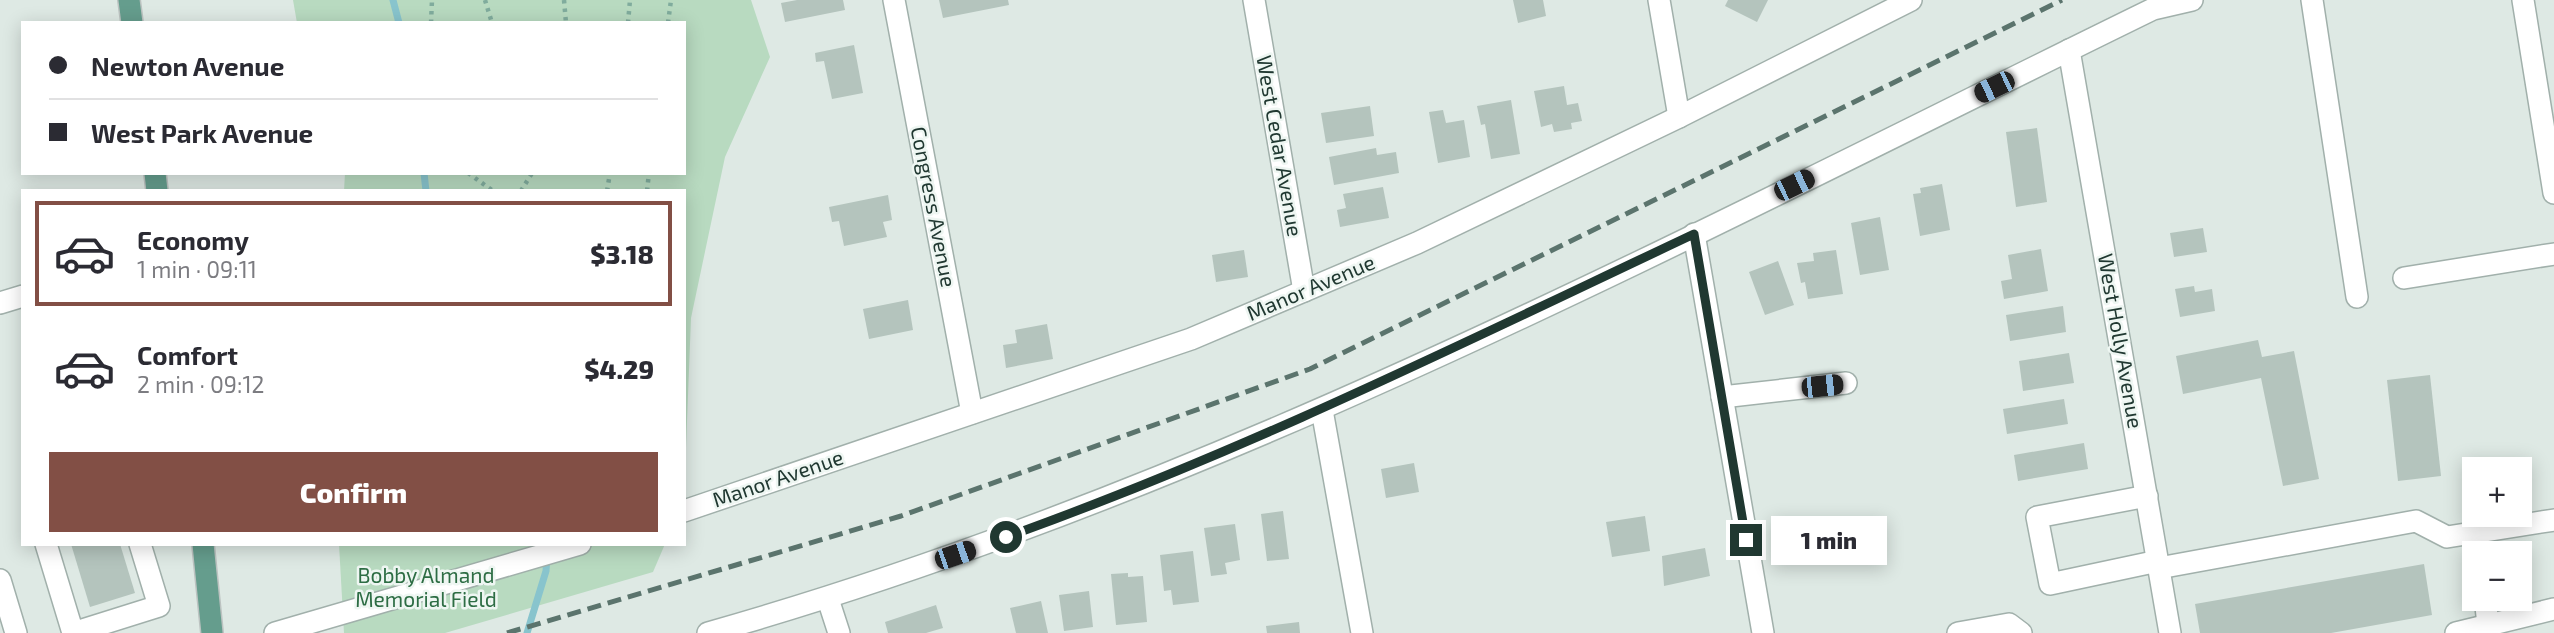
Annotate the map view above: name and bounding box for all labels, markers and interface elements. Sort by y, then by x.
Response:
text: Newton Avenue [91,50,284,81]
street label: West Cedar Avenue [1252,53,1309,238]
car [1971,68,2018,106]
text: West Park Avenue [91,117,313,148]
street label: Congress Avenue [907,124,962,289]
car [1771,166,1818,204]
icon: car [53,222,116,285]
text: Economy [137,224,249,255]
text: $3.18 [590,238,654,269]
street label: Manor Avenue [1243,248,1378,325]
street label: West Holly Avenue [2094,251,2149,430]
text: 1 min · 09:11 [137,255,257,283]
icon: car [53,337,116,400]
text: Comfort [137,339,238,370]
text: $4.29 [584,353,654,384]
text: 2 min · 09:12 [137,370,265,398]
car [1801,373,1844,399]
street label: Manor Avenue [709,444,846,512]
button: Confirm [49,452,658,532]
map controls [2462,457,2532,611]
button: + [2462,457,2532,527]
callout: 1 min [1770,516,1886,564]
route start [990,521,1022,553]
route end [1730,524,1762,556]
text: 1 min [1801,526,1857,554]
car [932,538,979,572]
button: − [2462,541,2532,611]
park label: Bobby Almand Memorial Field [355,562,497,611]

